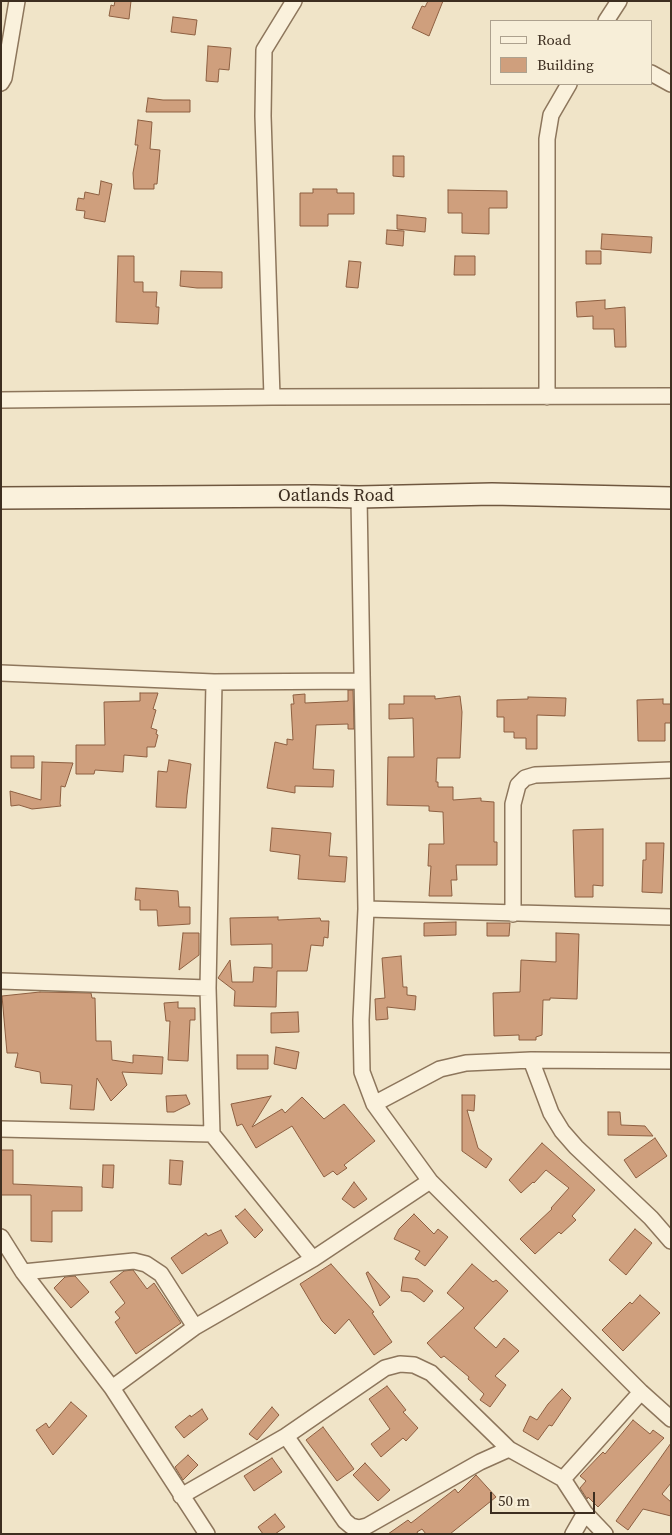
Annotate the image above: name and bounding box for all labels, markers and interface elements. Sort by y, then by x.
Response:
legend [490,20,652,85]
text: Road [537,29,571,50]
text: Building [537,54,594,75]
street label: Oatlands Road [278,485,394,507]
scale bar [492,1482,597,1514]
text: 50 m [498,1490,530,1511]

